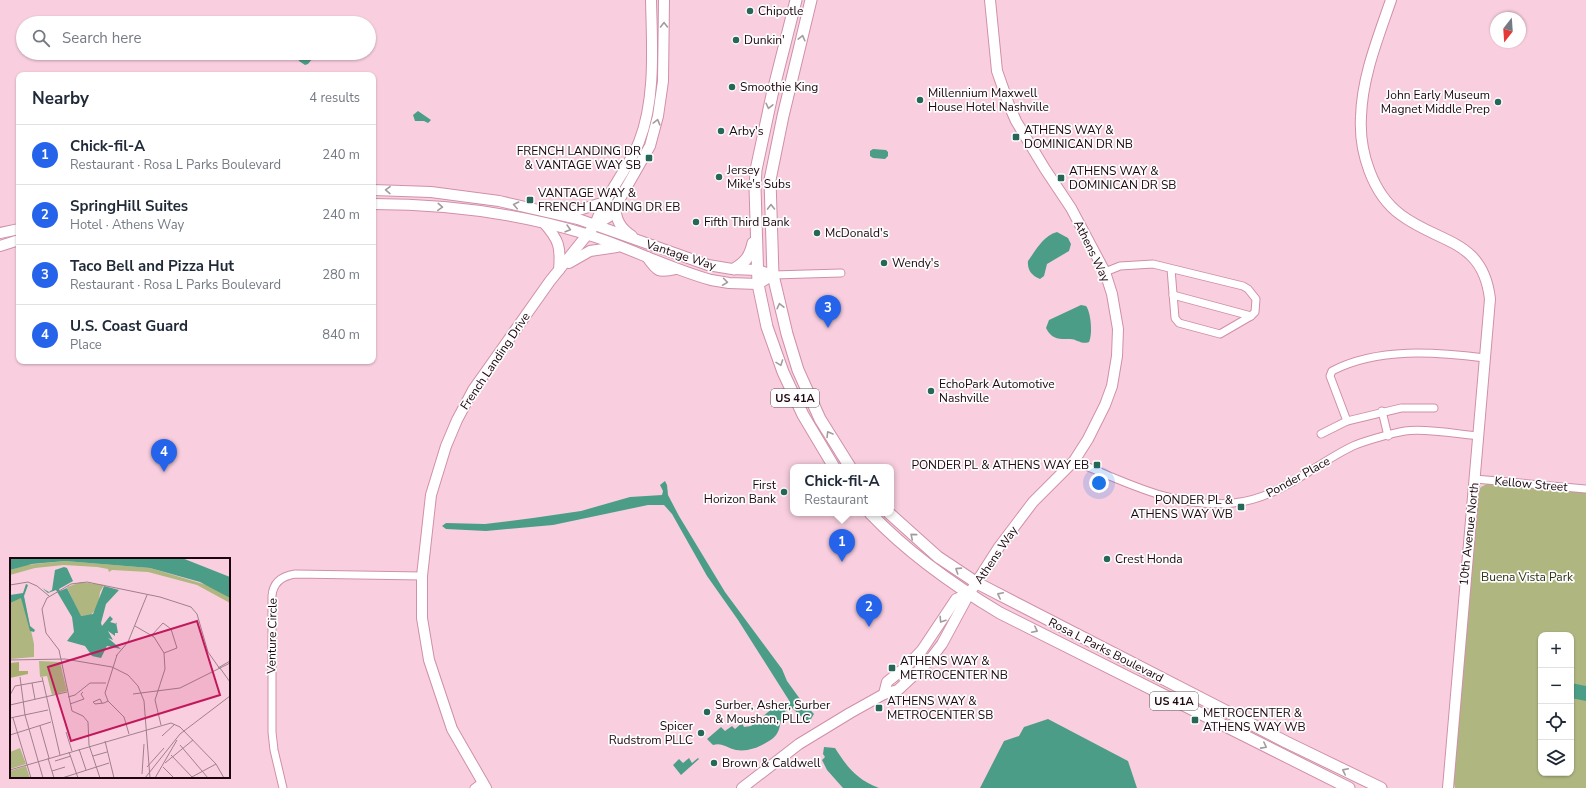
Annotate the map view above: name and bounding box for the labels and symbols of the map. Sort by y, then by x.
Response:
place label: Chipotle [758,3,803,19]
marker: Chipotle [745,6,755,16]
north arrow [1490,12,1526,48]
one-way arrow [660,22,668,28]
place label: Dunkin' [744,32,785,48]
marker: Dunkin' [731,35,741,45]
one-way arrow [797,35,805,41]
place label: Smoothie King [740,79,818,95]
marker: Smoothie King [727,82,737,92]
place label: Millennium Maxwell House Hotel Nashville [928,85,1049,115]
place label: John Early Museum Magnet Middle Prep [1381,87,1490,117]
marker: Millennium Maxwell House Hotel Nashville [915,95,925,105]
marker: John Early Museum Magnet Middle Prep [1493,97,1503,107]
one-way arrow [766,102,774,109]
one-way arrow [652,119,660,125]
place label: ATHENS WAY & DOMINICAN DR NB [1024,122,1133,152]
place label: Arby's [729,123,764,139]
marker: Arby's [716,126,726,136]
marker: ATHENS WAY & DOMINICAN DR NB [1011,132,1021,142]
place label: FRENCH LANDING DR & VANTAGE WAY SB [517,143,641,173]
marker: FRENCH LANDING DR & VANTAGE WAY SB [644,153,654,163]
place label: Jersey Mike's Subs [726,162,791,192]
place label: ATHENS WAY & DOMINICAN DR SB [1069,163,1176,193]
marker: Jersey Mike's Subs [714,172,724,182]
marker: ATHENS WAY & DOMINICAN DR SB [1056,173,1066,183]
place label: VANTAGE WAY & FRENCH LANDING DR EB [537,185,680,215]
one-way arrow [385,186,391,194]
marker: VANTAGE WAY & FRENCH LANDING DR EB [525,195,535,205]
one-way arrow [513,202,520,210]
one-way arrow [437,203,443,212]
one-way arrow [767,204,775,210]
place label: Fifth Third Bank [704,214,791,230]
marker: Fifth Third Bank [691,217,701,227]
street label: Athens Way [1070,218,1114,285]
one-way arrow [564,224,571,233]
place label: McDonald's [825,225,889,241]
marker: McDonald's [812,228,822,238]
street label: Vantage Way [643,236,719,274]
place label: Wendy's [892,255,940,271]
marker: Wendy's [879,258,889,268]
one-way arrow [721,277,728,286]
pin: 3 [815,295,841,328]
one-way arrow [776,302,784,309]
street label: French Landing Drive [456,309,534,413]
one-way arrow [776,360,784,367]
place label: EchoPark Automotive Nashville [939,376,1055,406]
marker: EchoPark Automotive Nashville [926,386,936,396]
road number: US 41A [771,389,819,407]
one-way arrow [827,431,834,438]
pin: 4 [151,439,177,472]
street label: Ponder Place [1263,453,1333,501]
place label: PONDER PL & ATHENS WAY EB [911,457,1089,473]
marker: PONDER PL & ATHENS WAY EB [1092,460,1102,470]
your location [1089,473,1109,493]
street label: Kellow Street [1494,473,1569,495]
place label: First Horizon Bank [704,477,777,507]
street label: 10th Avenue North [1456,482,1482,586]
marker: First Horizon Bank [779,487,789,497]
place label: PONDER PL & ATHENS WAY WB [1130,492,1234,522]
marker: PONDER PL & ATHENS WAY WB [1236,502,1246,512]
street label: Athens Way [971,522,1022,587]
pin: 1 [829,529,855,562]
one-way arrow [910,533,917,540]
place label: Crest Honda [1115,551,1183,567]
marker: Crest Honda [1102,554,1112,564]
inset map [10,558,230,778]
one-way arrow [955,567,962,575]
park label: Buena Vista Park [1481,569,1574,585]
one-way arrow [997,593,1004,600]
pin: 2 [856,594,882,627]
street label: Venture Circle [263,598,281,675]
street label: Rosa L Parks Boulevard [1046,614,1166,686]
one-way arrow [939,616,947,623]
one-way arrow [1031,625,1038,633]
place label: ATHENS WAY & METROCENTER NB [900,653,1008,683]
marker: ATHENS WAY & METROCENTER NB [887,663,897,673]
road number: US 41A [1150,692,1198,710]
place label: ATHENS WAY & METROCENTER SB [887,693,993,723]
place label: Surber, Asher, Surber & Moushon, PLLC [715,697,831,727]
marker: ATHENS WAY & METROCENTER SB [874,703,884,713]
place label: METROCENTER & ATHENS WAY WB [1203,705,1306,735]
marker: Surber, Asher, Surber & Moushon, PLLC [702,707,712,717]
marker: METROCENTER & ATHENS WAY WB [1190,715,1200,725]
place label: Spicer Rudstrom PLLC [609,718,694,748]
marker: Spicer Rudstrom PLLC [696,728,706,738]
one-way arrow [1259,741,1267,749]
place label: Brown & Caldwell [722,755,821,771]
marker: Brown & Caldwell [709,758,719,768]
one-way arrow [1342,768,1350,776]

